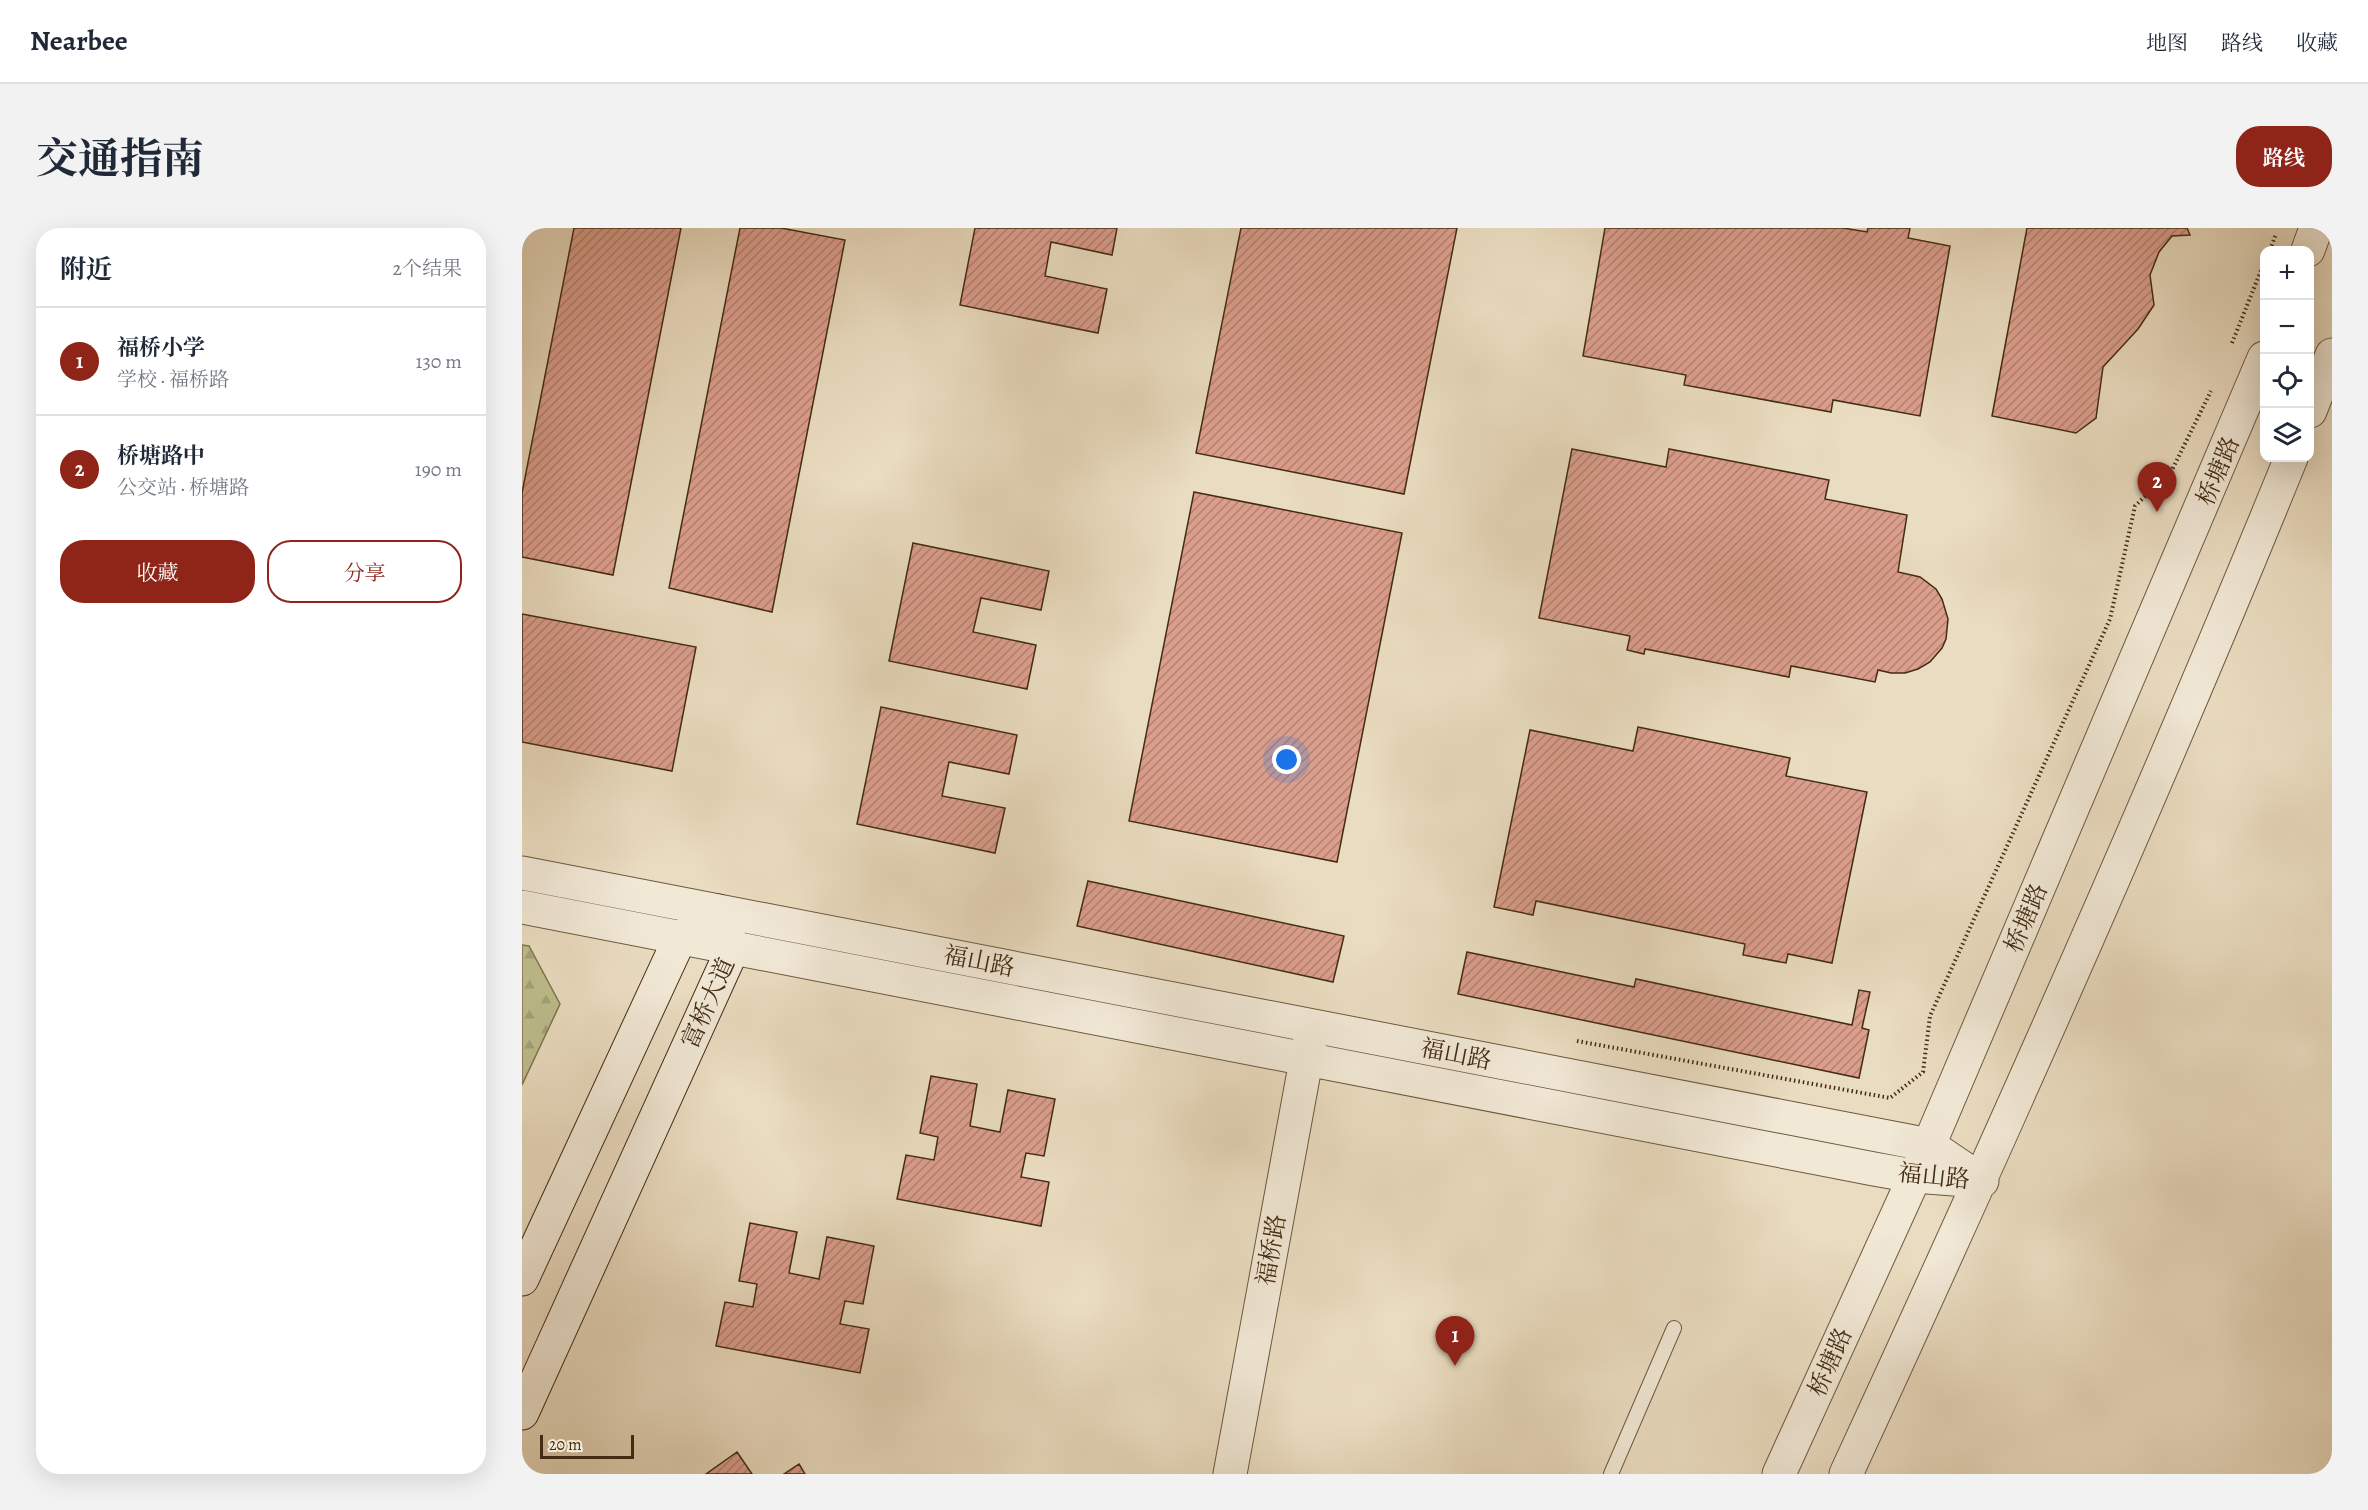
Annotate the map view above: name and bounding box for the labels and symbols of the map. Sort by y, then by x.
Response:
street label: 桥塘路 [2189,432,2247,510]
pin: 2 [2138,462,2176,512]
your location [1272,745,1301,774]
street label: 桥塘路 [1997,879,2055,957]
street label: 福山路 [941,938,1017,984]
street label: 富桥大道 [674,953,742,1053]
street label: 福山路 [1418,1031,1494,1077]
street label: 福山路 [1897,1156,1971,1196]
street label: 福桥路 [1249,1212,1293,1288]
pin: 1 [1436,1316,1474,1366]
street label: 桥塘路 [1801,1323,1859,1401]
scale bar [540,1432,634,1460]

